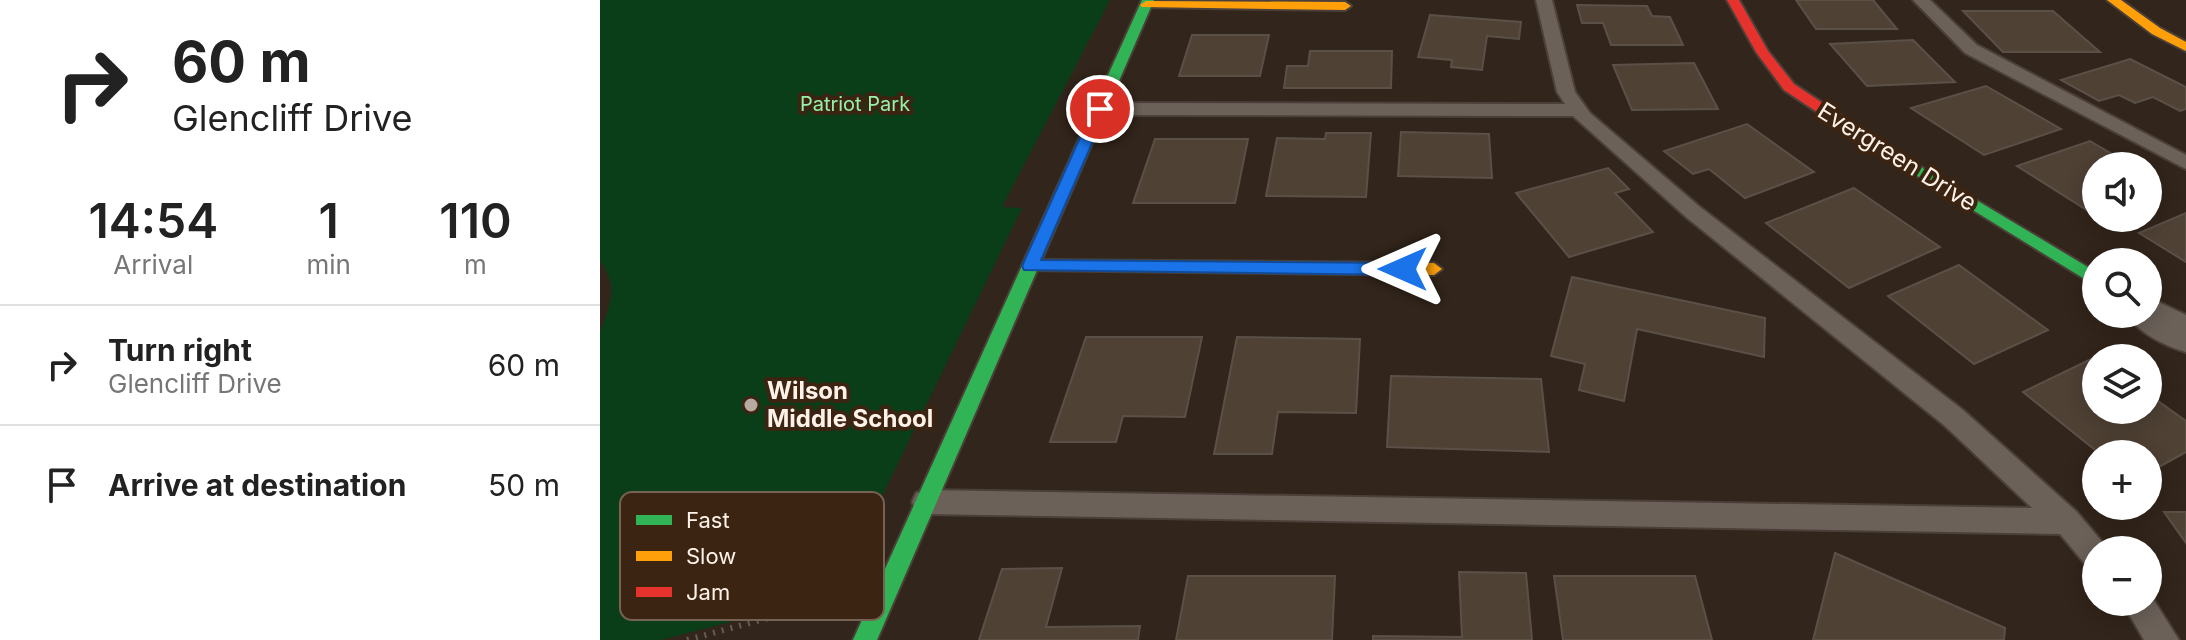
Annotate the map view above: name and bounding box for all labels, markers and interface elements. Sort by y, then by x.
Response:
text: 60 m [172,28,311,96]
icon: right [40,32,144,136]
pin [1066,75,1134,143]
icon: arrive [1078,87,1122,131]
park label: Patriot Park [800,92,910,116]
text: Glencliff Drive [172,96,413,140]
street label: Evergreen Drive [1812,96,1982,217]
map controls [2082,152,2162,616]
button: sound [2082,152,2162,232]
text: 14:54 [88,191,218,250]
text: 1 [319,191,339,250]
text: 110 [439,191,512,250]
position arrow [1361,227,1445,311]
button: search [2082,248,2162,328]
text: Arrival [113,249,193,280]
text: min [307,249,351,280]
text: m [464,249,487,280]
text: Turn right [108,332,252,368]
icon: right [40,343,84,387]
button: layers [2082,344,2162,424]
text: 60 m [488,347,560,383]
text: Glencliff Drive [108,368,282,399]
place label: Wilson Middle School [767,376,933,433]
marker: Wilson Middle School [742,396,760,414]
button: + [2082,440,2162,520]
icon: arrive [40,463,84,507]
text: Arrive at destination [108,467,406,503]
text: 50 m [488,467,560,503]
legend [620,492,884,620]
text: Fast [686,507,730,533]
button: − [2082,536,2162,616]
text: Slow [686,543,736,569]
text: Jam [686,579,730,605]

